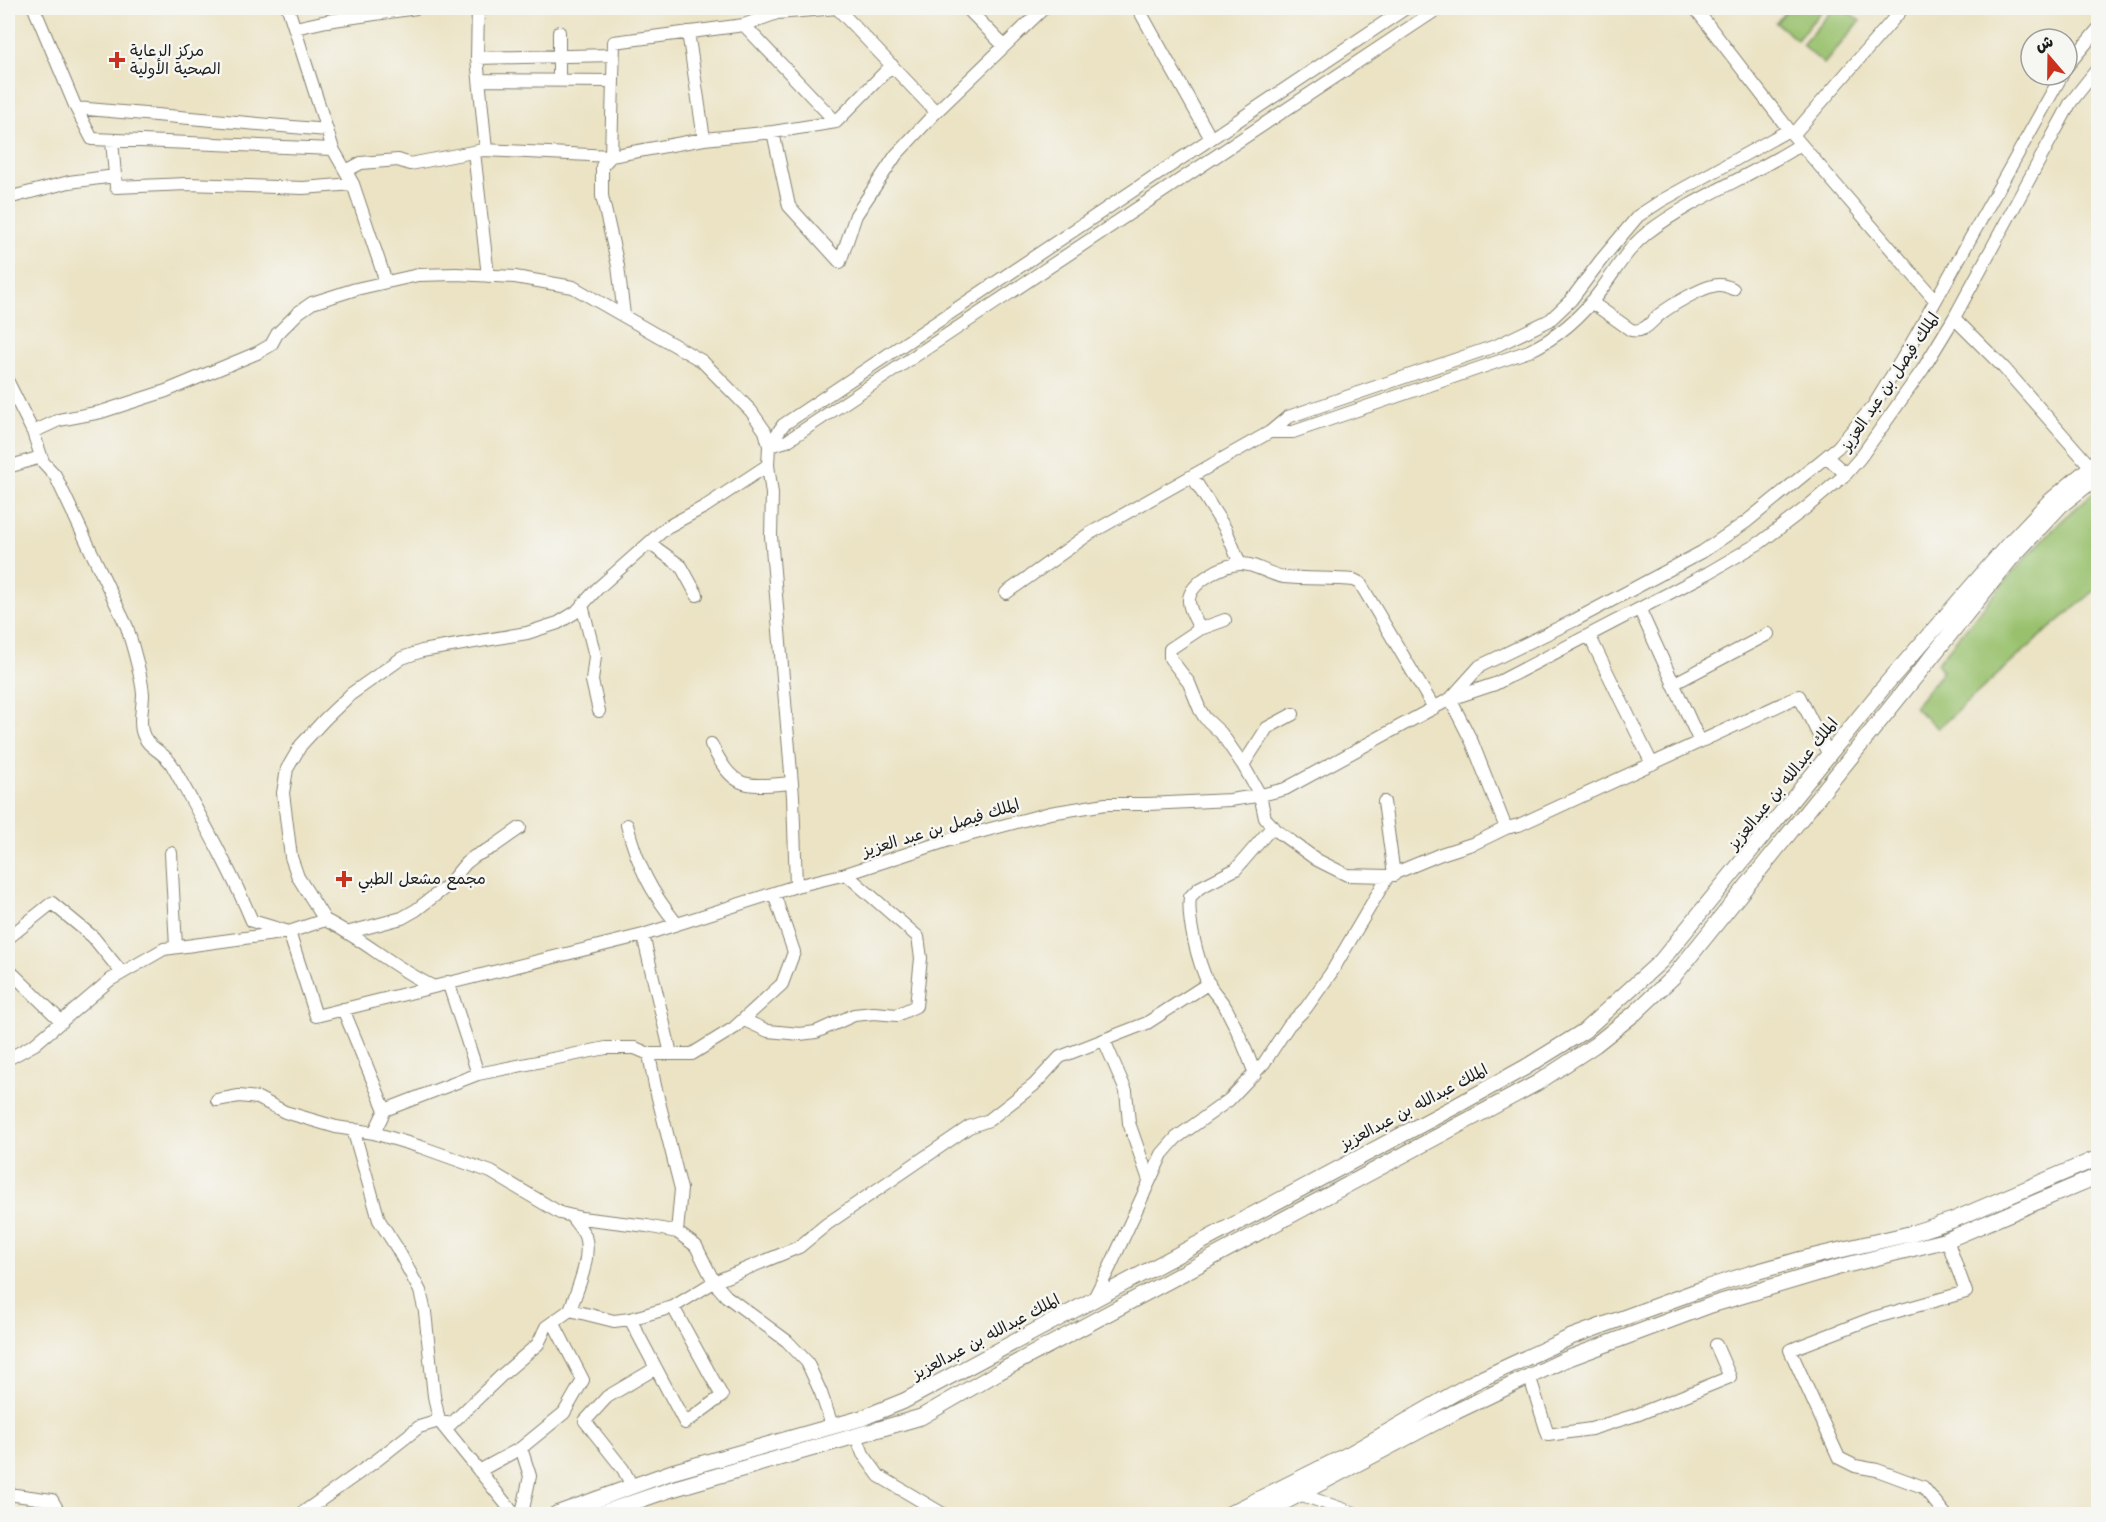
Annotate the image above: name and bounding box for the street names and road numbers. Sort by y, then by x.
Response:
street label: الملك فيصل بن عبد العزيز [1836,309,1943,456]
street label: الملك عبدالله بن عبدالعزيز [1723,714,1842,855]
street label: الملك فيصل بن عبد العزيز [858,796,1022,861]
street label: الملك عبدالله بن عبدالعزيز [1335,1060,1491,1154]
street label: الملك عبدالله بن عبدالعزيز [907,1290,1063,1384]

